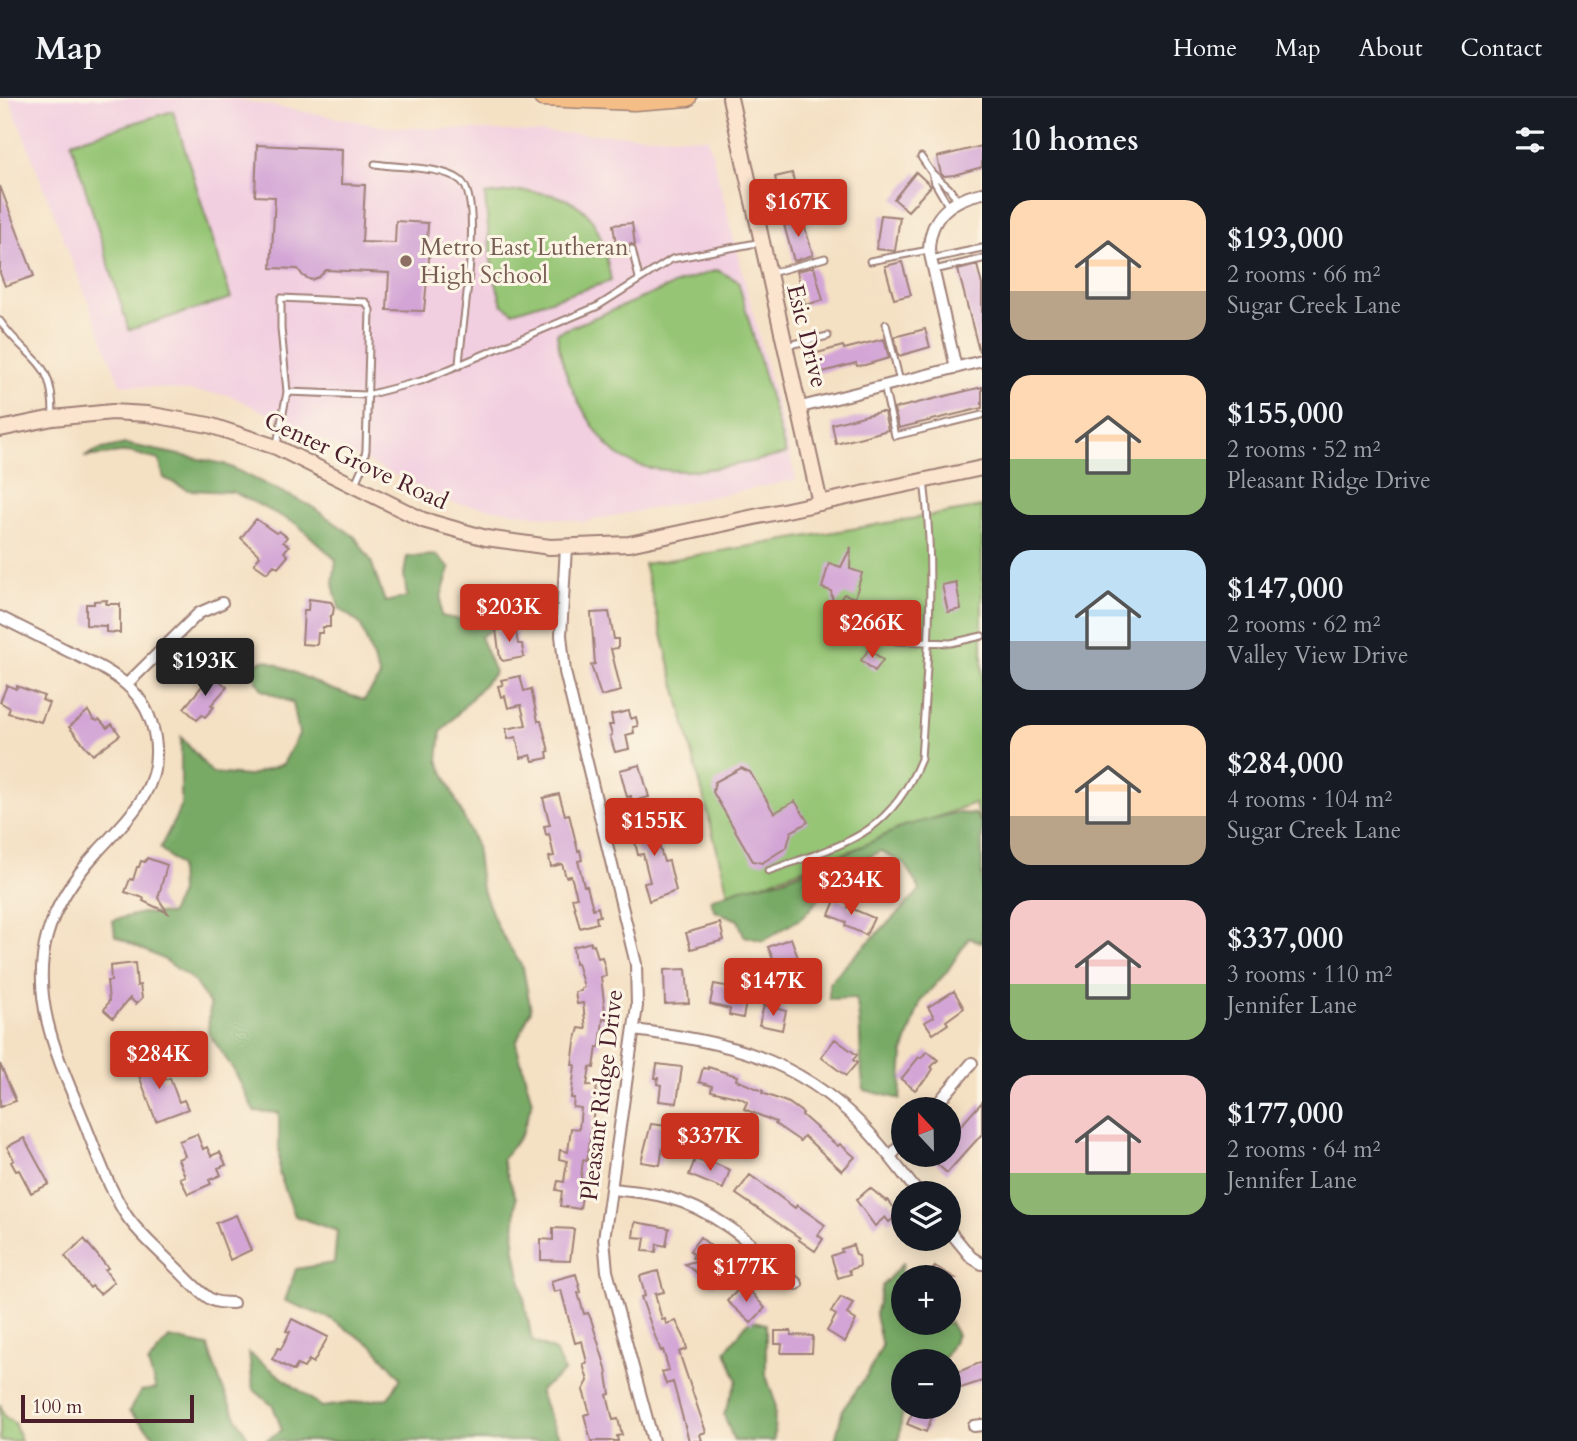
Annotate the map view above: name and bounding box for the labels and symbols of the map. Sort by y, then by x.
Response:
pin: $167K [749,180,847,239]
place label: Metro East Lutheran High School [420,231,629,292]
marker: Metro East Lutheran High School [398,253,414,269]
street label: Esic Drive [778,281,836,391]
street label: Center Grove Road [259,404,454,518]
pin: $203K [460,584,558,644]
pin: $266K [823,601,921,660]
pin: $193K [156,638,254,698]
pin: $155K [605,798,703,858]
pin: $234K [802,858,900,917]
pin: $147K [724,958,822,1018]
street label: Pleasant Ridge Drive [573,987,631,1203]
pin: $284K [110,1032,208,1091]
north arrow [891,1097,961,1167]
pin: $337K [661,1114,759,1173]
pin: $177K [697,1244,795,1304]
scale bar [21,1392,194,1424]

